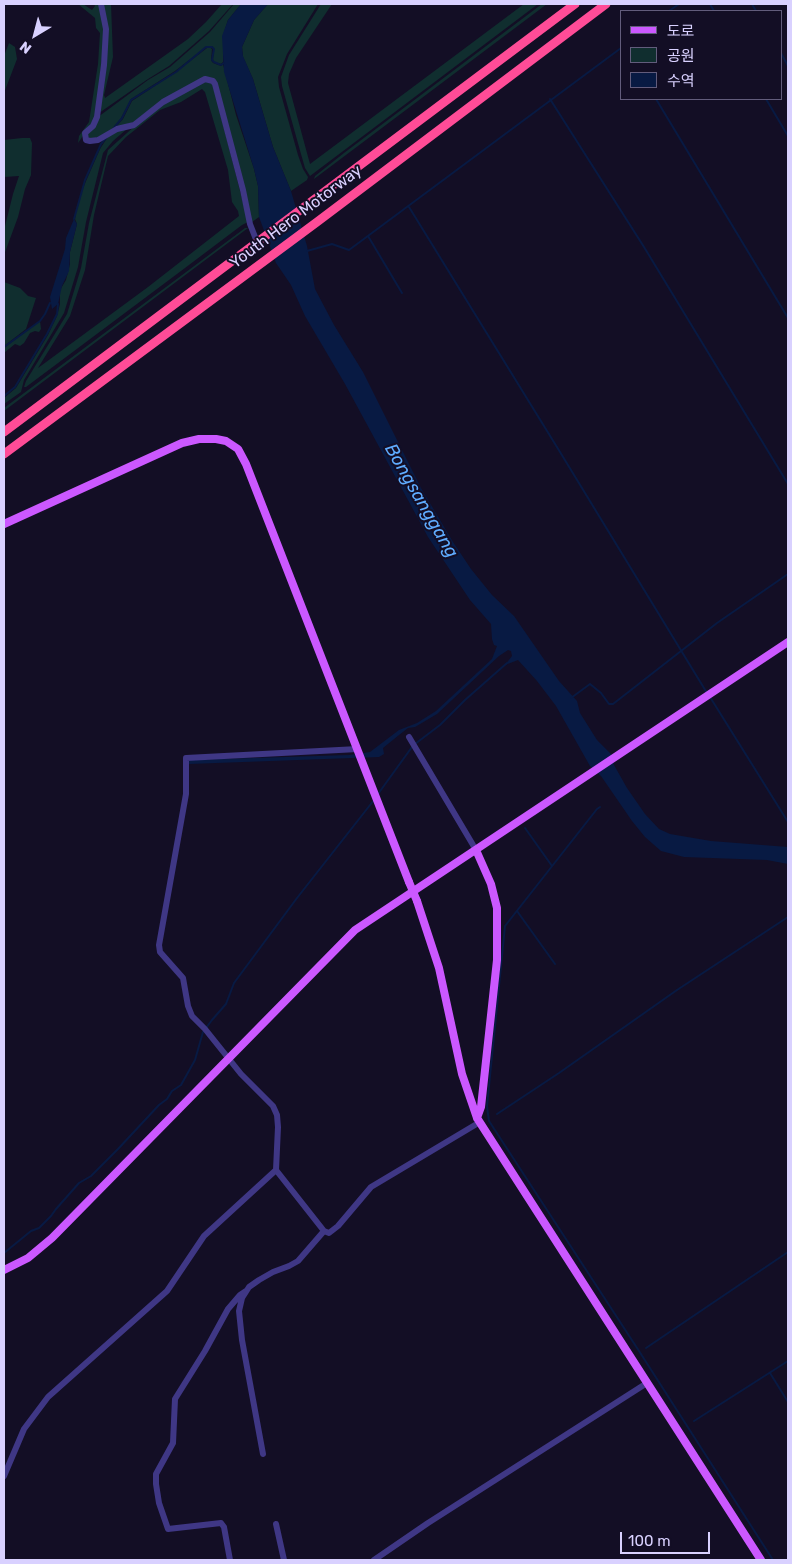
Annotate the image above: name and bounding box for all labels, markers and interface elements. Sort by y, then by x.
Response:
north arrow [10,10,60,60]
legend [620,10,782,100]
text: 도로 [667,22,695,40]
text: N [17,38,35,57]
text: 공원 [667,47,695,65]
text: 수역 [667,72,695,90]
street label: Youth Hero Motorway [226,161,366,273]
water label: Bongsanggang [380,440,462,562]
scale bar [622,1522,712,1554]
text: 100 m [628,1532,670,1550]

